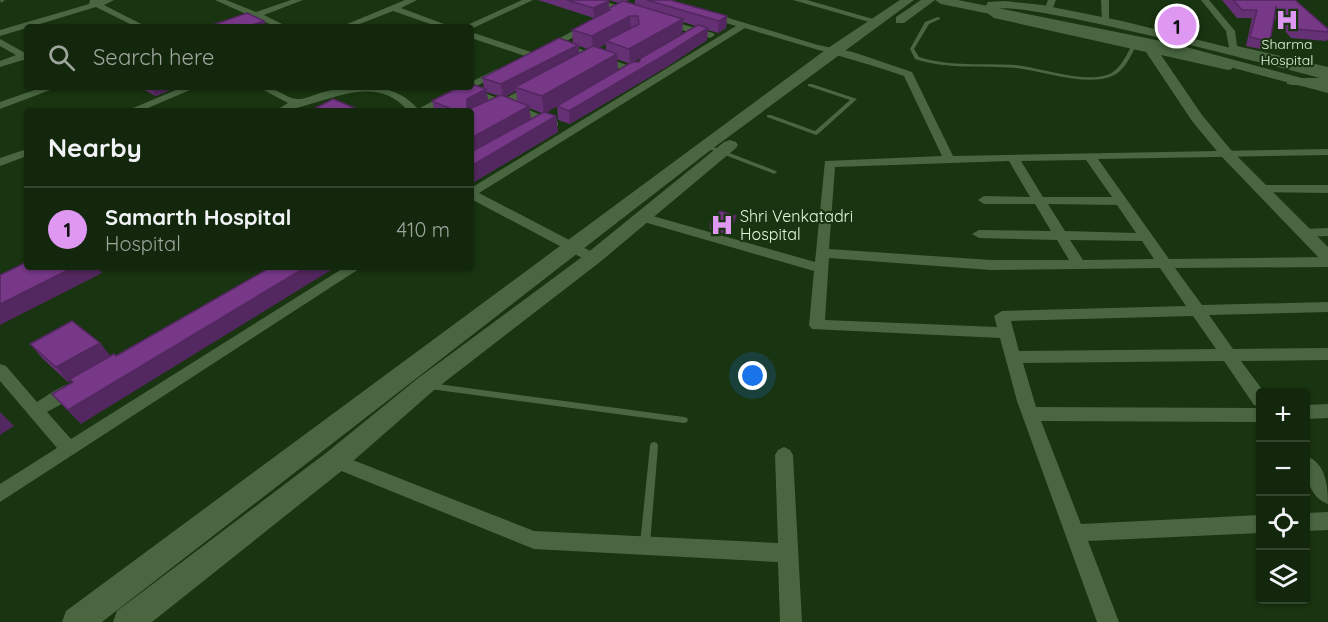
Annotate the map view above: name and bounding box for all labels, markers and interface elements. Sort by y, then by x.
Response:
pin: 1 [1158,3,1196,48]
hospital icon: Sharma Hospital [1274,7,1300,33]
search box [24,24,474,90]
place label: Sharma Hospital [1260,35,1314,69]
icon: search [45,41,78,74]
text: Search here [93,43,214,71]
text: Nearby [48,131,142,164]
text: Samarth Hospital [105,203,292,231]
place label: Shri Venkatadri Hospital [740,206,853,244]
hospital icon: Shri Venkatadri Hospital [709,212,735,238]
text: 1 [64,217,71,242]
text: 410 m [397,217,450,242]
text: Hospital [105,231,181,256]
your location [738,361,767,390]
map controls [1256,388,1310,604]
button: + [1256,388,1310,442]
button: − [1256,442,1310,496]
button: locate [1256,496,1310,550]
button: layers [1256,550,1310,604]

